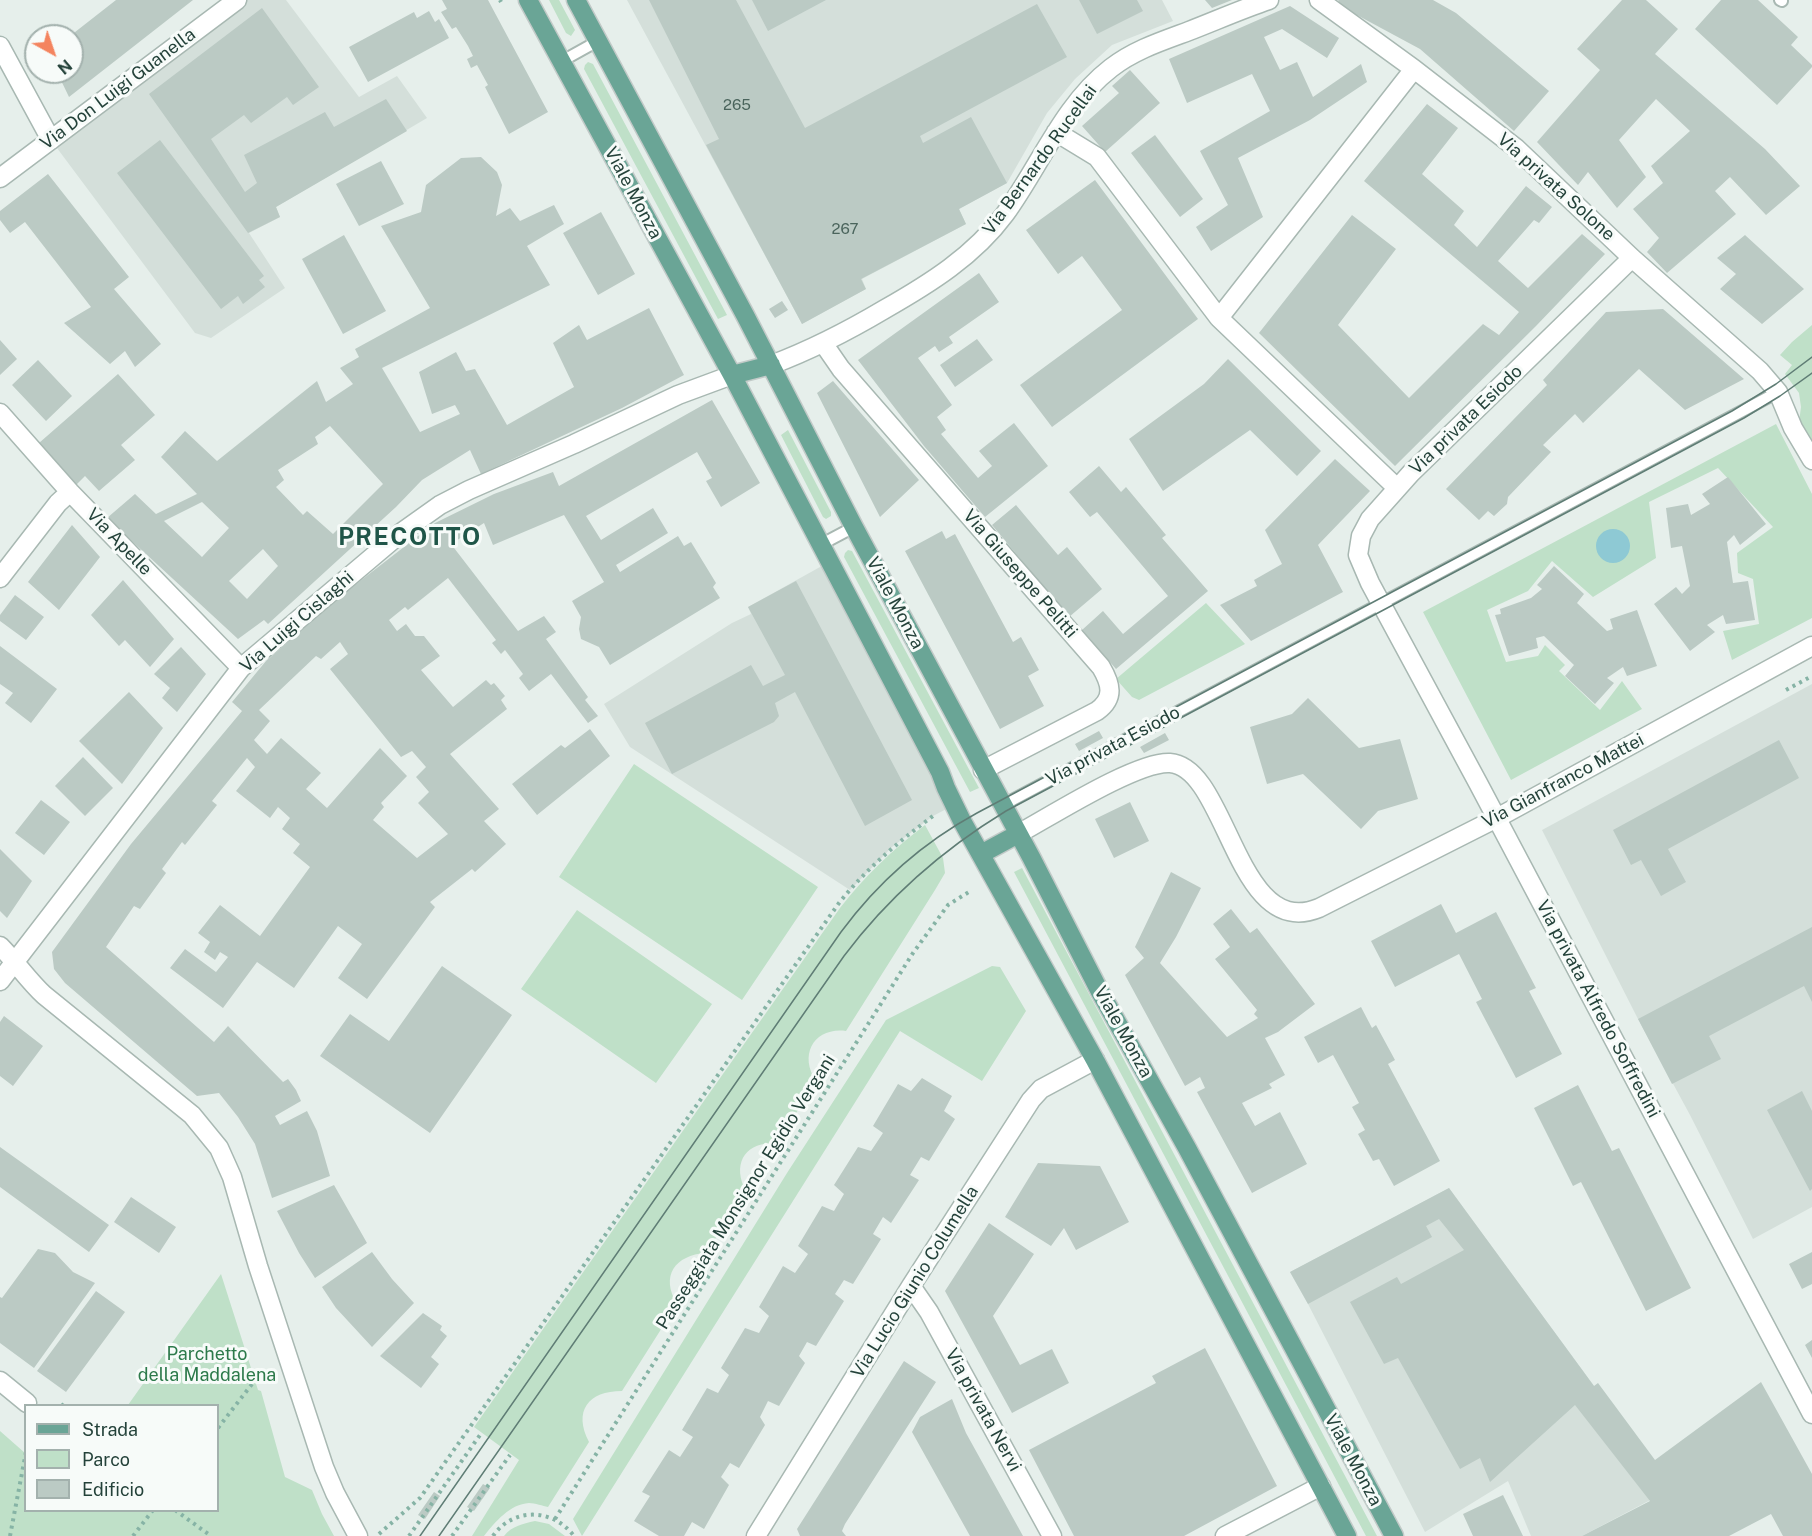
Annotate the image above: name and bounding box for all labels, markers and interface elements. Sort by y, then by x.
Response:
north arrow [24,24,84,84]
street label: Via Don Luigi Guanella [36,24,200,154]
text: N [54,55,76,78]
street label: Via Bernardo Rucellai [978,81,1102,239]
house number: 265 [723,96,751,114]
street label: Via privata Solone [1493,129,1619,245]
street label: Viale Monza [600,143,666,243]
house number: 267 [831,220,859,238]
street label: Via privata Esiodo [1405,361,1527,479]
street label: Via Apelle [82,504,156,580]
street label: Via Giuseppe Pelitti [958,505,1082,643]
district label: PRECOTTO [338,524,482,552]
street label: Viale Monza [862,553,928,653]
street label: Via Luigi Cislaghi [236,567,358,677]
street label: Via privata Esiodo [1042,702,1184,790]
street label: Via Gianfranco Mattei [1478,729,1648,833]
street label: Via privata Alfredo Soffredini [1531,897,1665,1121]
street label: Viale Monza [1089,983,1157,1081]
street label: Passeggiata Monsignor Egidio Vergani [652,1050,840,1334]
street label: Via Lucio Giunio Columella [847,1182,983,1382]
park label: Parchetto della Maddalena [138,1343,276,1386]
street label: Via privata Nervi [940,1345,1026,1475]
legend [24,1404,219,1512]
street label: Viale Monza [1320,1410,1386,1510]
text: Strada [82,1419,138,1440]
text: Parco [82,1449,130,1470]
text: Edificio [82,1479,144,1500]

